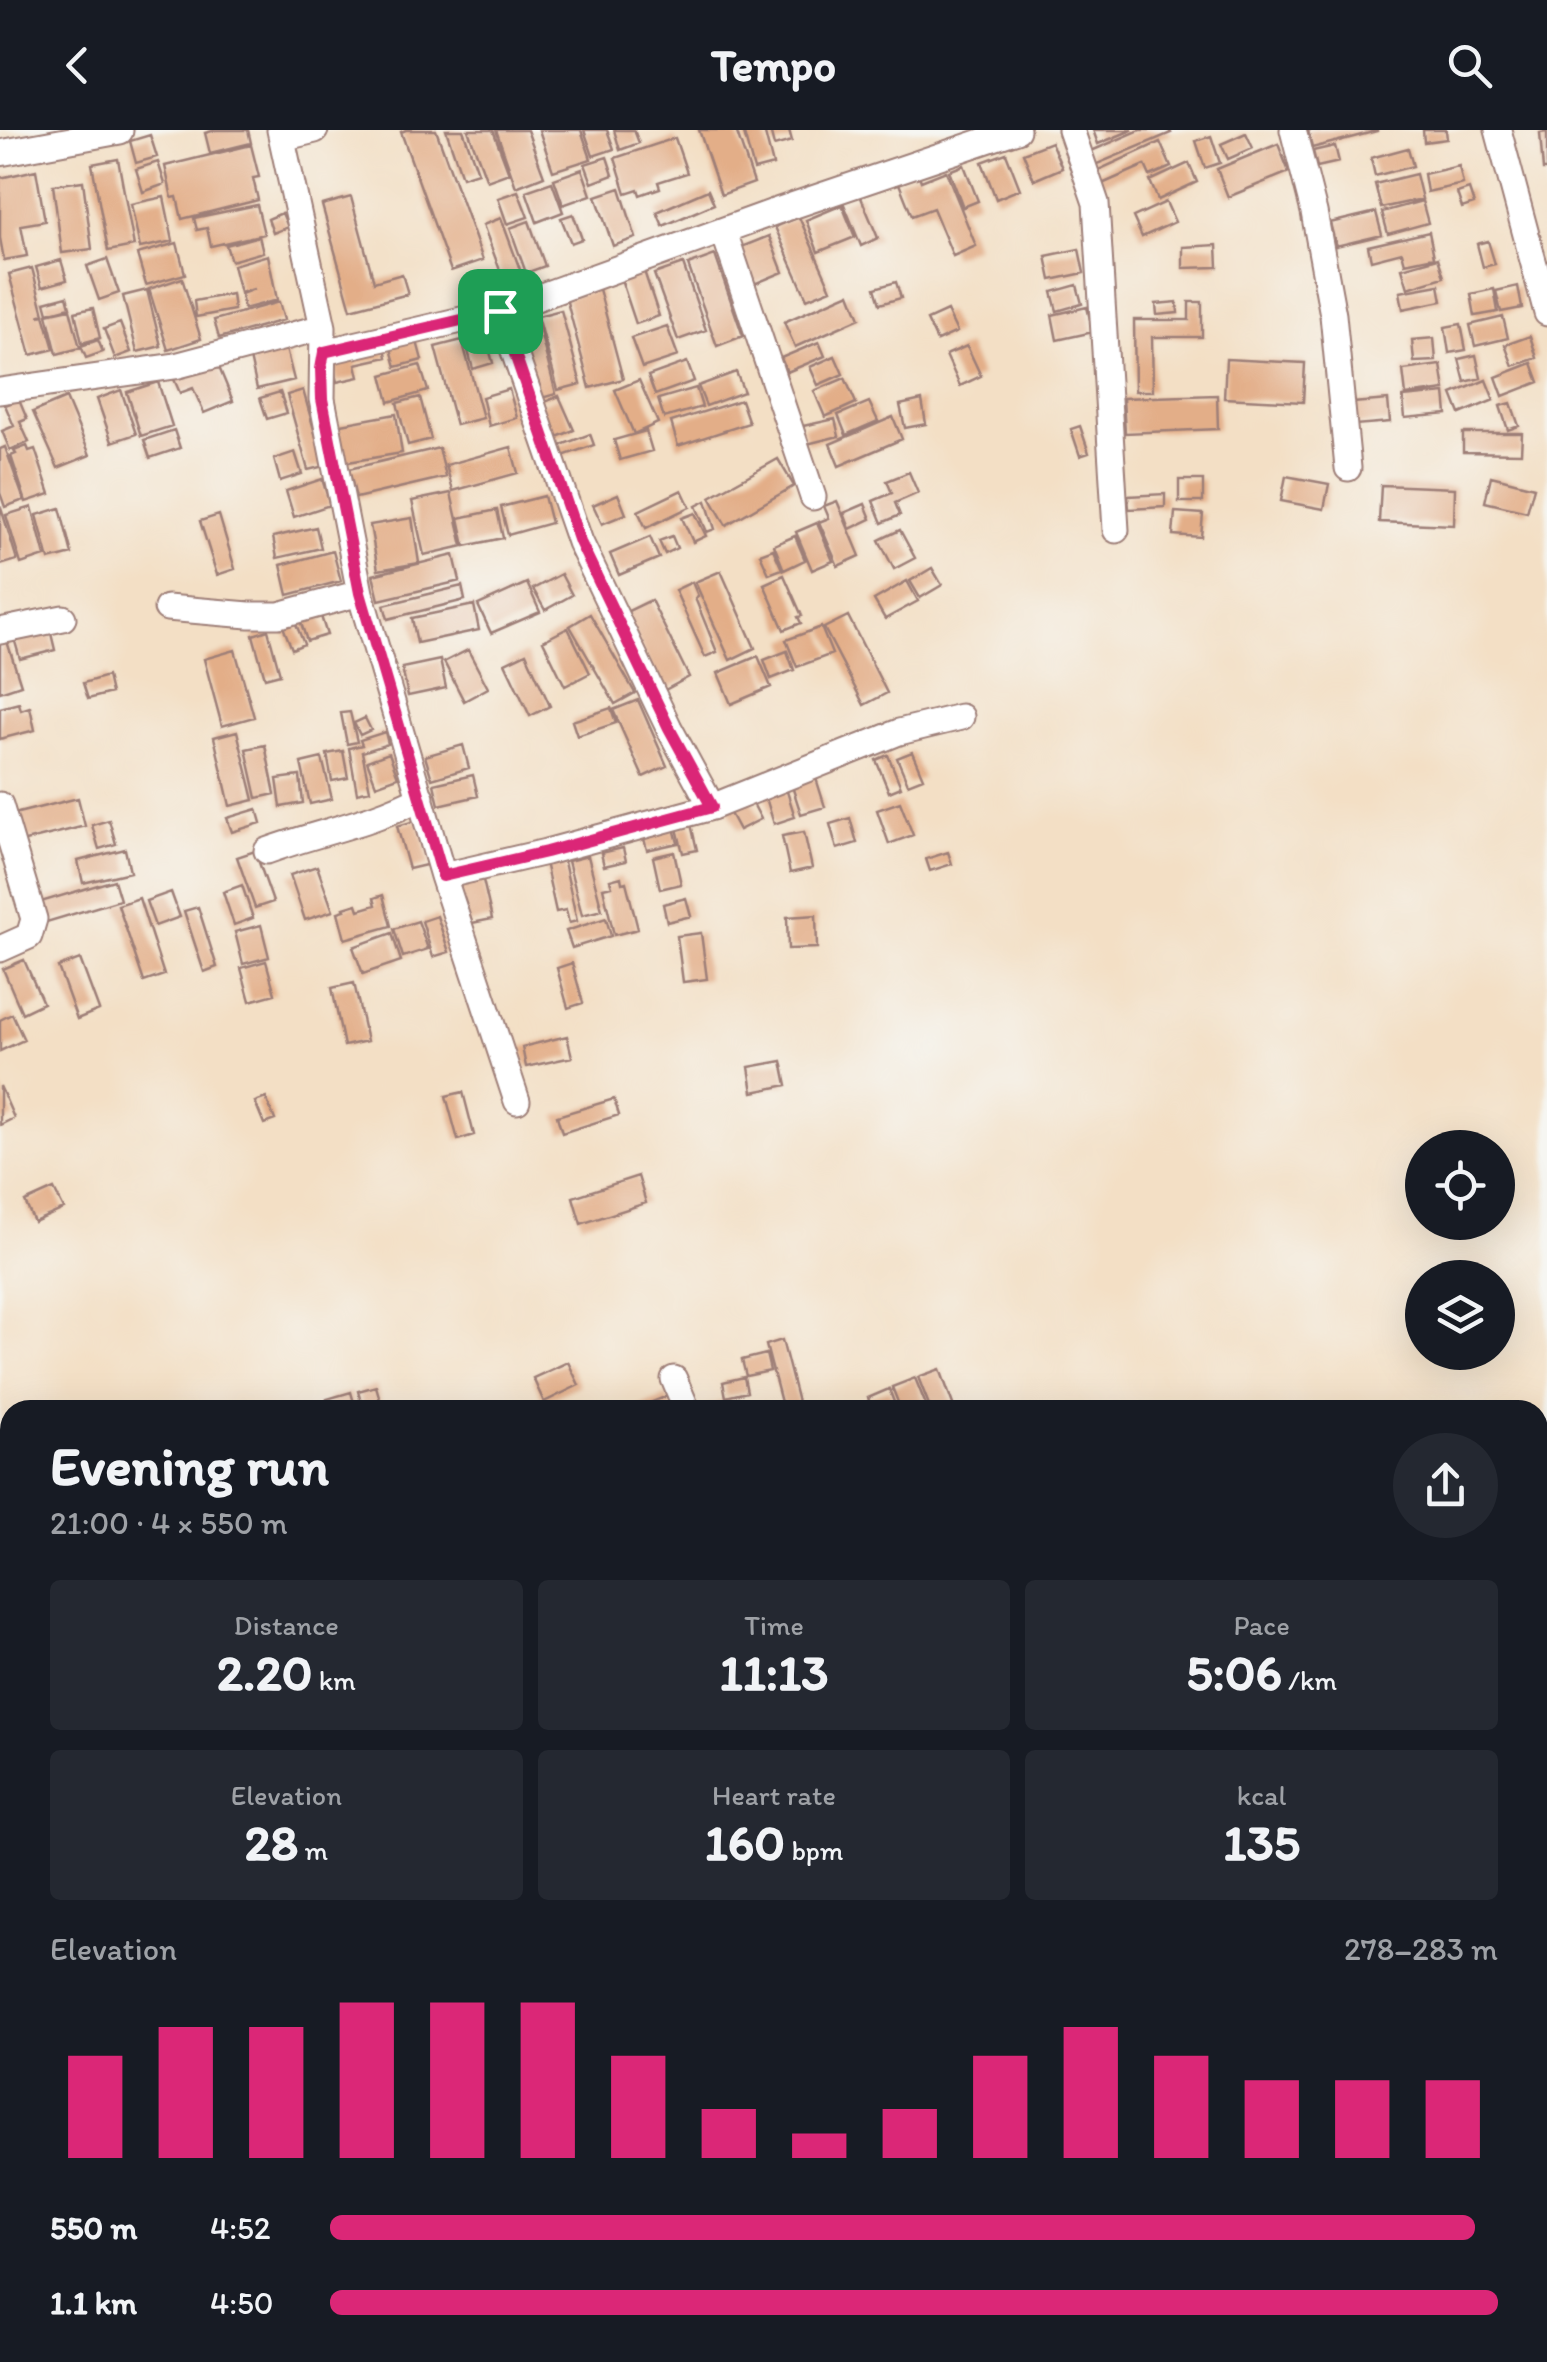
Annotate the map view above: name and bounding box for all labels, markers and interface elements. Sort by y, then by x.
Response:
icon: back [50,38,105,93]
text: Tempo [711,38,836,92]
icon: search [1442,38,1497,93]
pin [458,269,543,354]
icon: arrive [473,284,528,339]
map controls [1405,1130,1515,1370]
button: locate [1405,1130,1515,1240]
button: layers [1405,1260,1515,1370]
text: Evening run [50,1433,329,1499]
button: share [1393,1433,1498,1538]
text: 21:00 · 4 × 550 m [50,1504,288,1542]
text: Distance [234,1608,339,1642]
text: Time [744,1608,804,1642]
text: Pace [1234,1608,1290,1642]
text: 2.20 [217,1642,313,1703]
text: 11:13 [719,1642,829,1703]
text: 5:06 [1186,1642,1282,1703]
text: km [313,1663,356,1697]
text: /km [1282,1663,1337,1697]
text: Elevation [231,1778,342,1812]
text: Heart rate [712,1778,836,1812]
text: kcal [1237,1778,1287,1812]
text: 28 [245,1812,298,1873]
text: 160 [705,1812,785,1873]
text: 135 [1223,1812,1300,1873]
text: m [298,1833,328,1867]
text: bpm [785,1833,843,1867]
text: Elevation [50,1930,177,1968]
text: 278–283 m [1344,1930,1498,1968]
text: 550 m [50,2209,137,2247]
text: 4:52 [210,2209,271,2247]
text: 1.1 km [50,2284,137,2322]
text: 4:50 [210,2284,274,2322]

